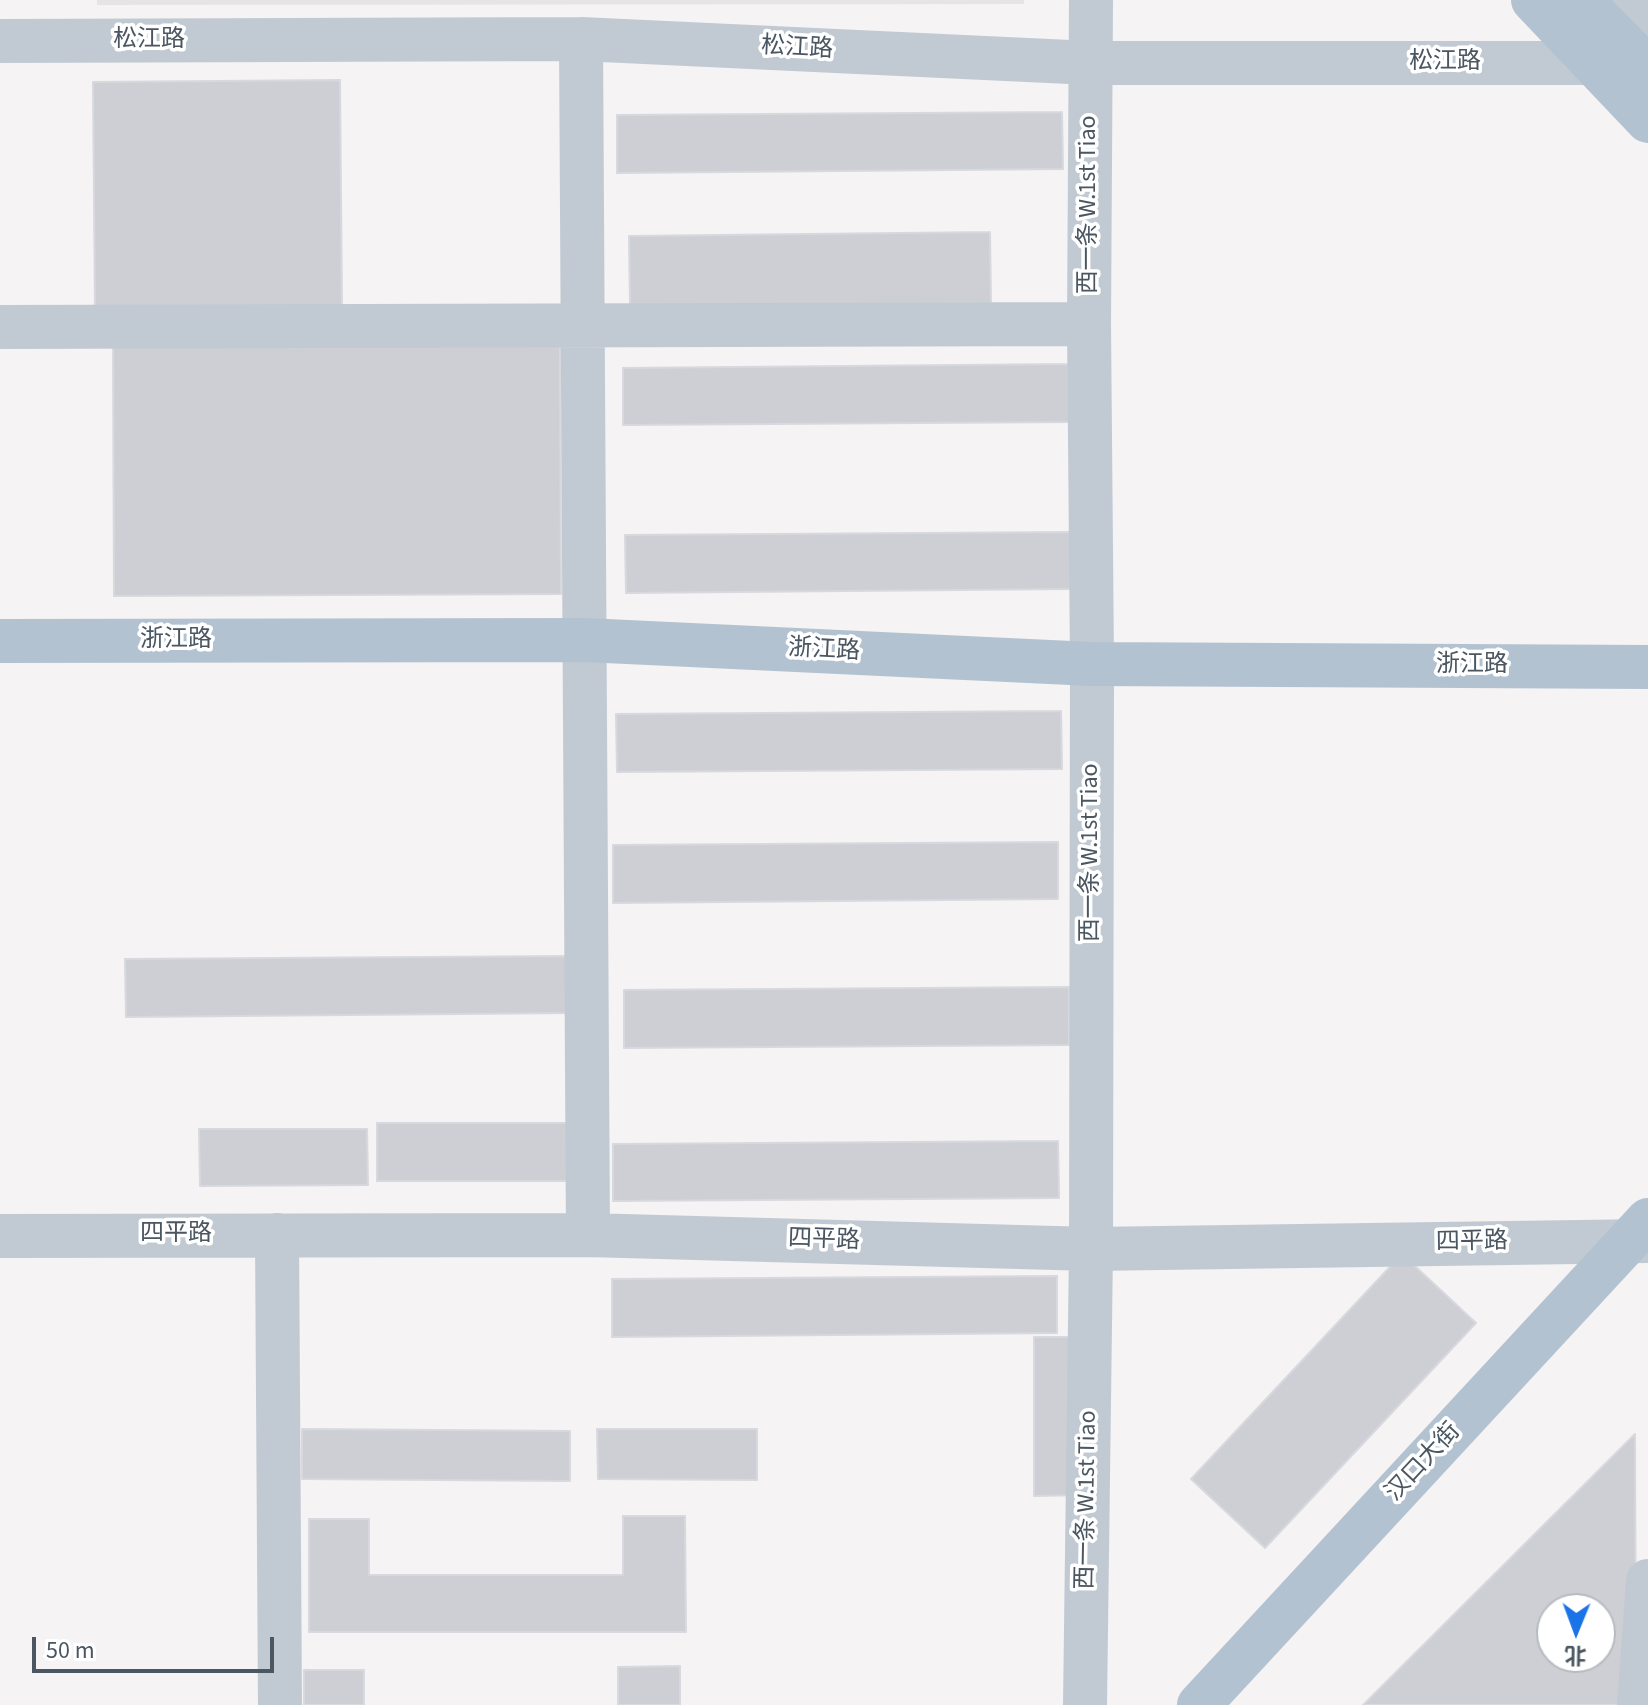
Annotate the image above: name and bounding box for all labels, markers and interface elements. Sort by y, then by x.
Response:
street label: 松江路 [113,27,185,55]
street label: 松江路 [760,33,834,65]
street label: 松江路 [1409,49,1481,77]
street label: 西一条 W.1st Tiao [1076,115,1104,295]
street label: 浙江路 [140,627,212,655]
street label: 浙江路 [787,635,861,667]
street label: 浙江路 [1436,652,1508,680]
street label: 西一条 W.1st Tiao [1078,763,1106,943]
street label: 四平路 [140,1221,212,1249]
street label: 四平路 [788,1225,860,1257]
street label: 四平路 [1436,1228,1508,1258]
street label: 西一条 W.1st Tiao [1072,1410,1104,1590]
street label: 汉口大街 [1381,1418,1467,1508]
north arrow [1536,1593,1616,1673]
scale bar [36,1621,278,1671]
text: 50 m [46,1633,95,1668]
text: 北 [1564,1639,1587,1671]

